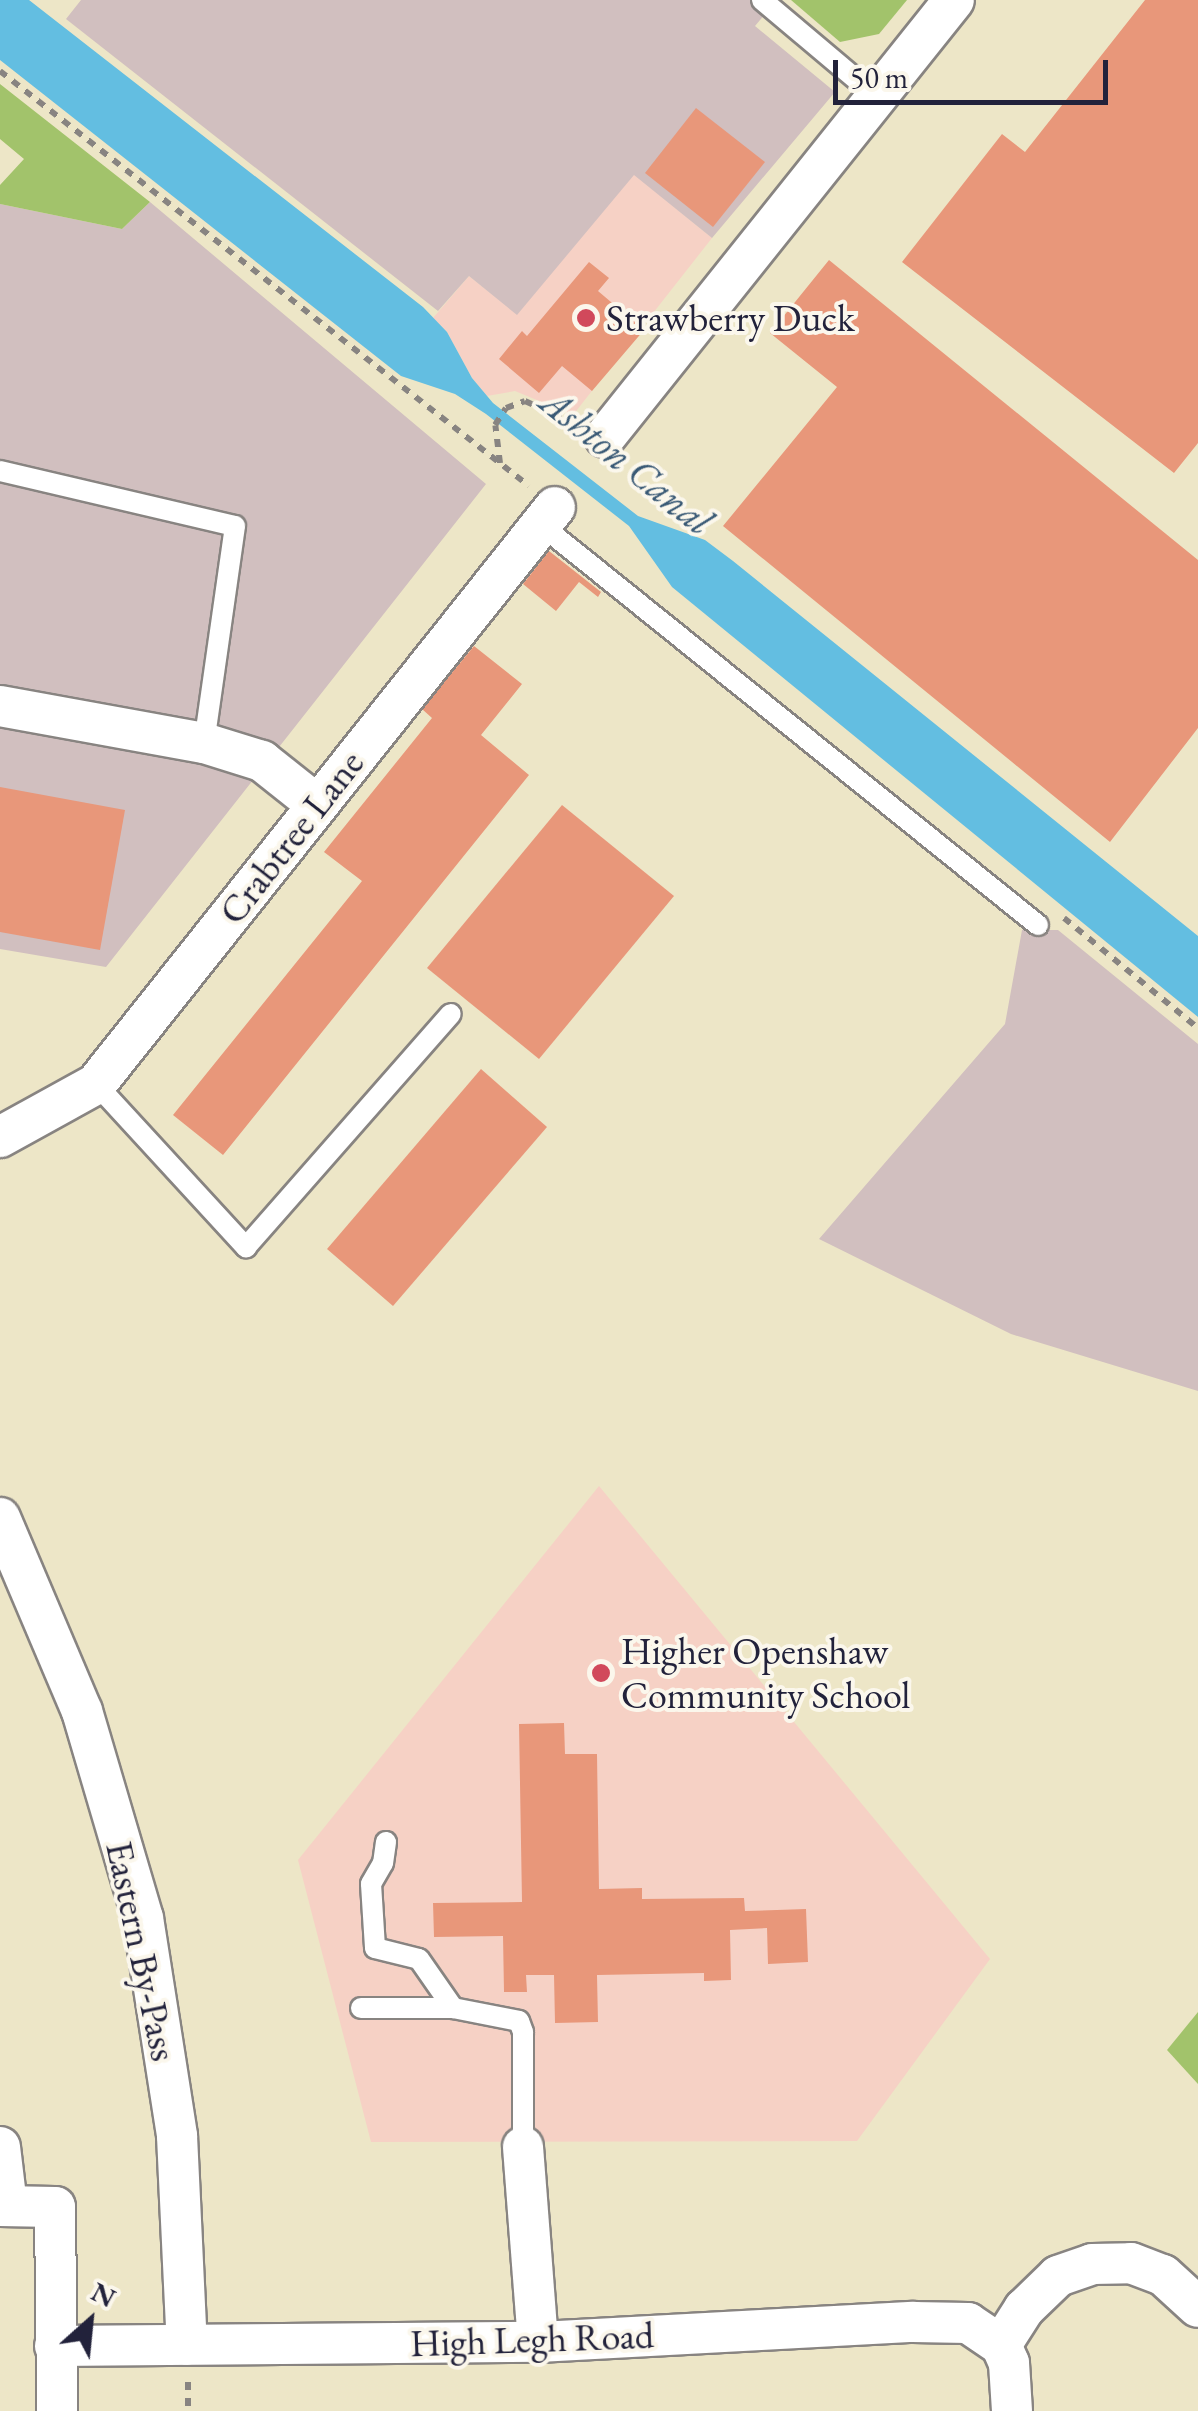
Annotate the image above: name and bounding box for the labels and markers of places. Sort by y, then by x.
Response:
place label: Strawberry Duck [606,295,855,341]
marker: Strawberry Duck [575,307,597,329]
place label: Higher Openshaw Community School [621,1628,910,1718]
marker: Higher Openshaw Community School [590,1662,612,1684]

